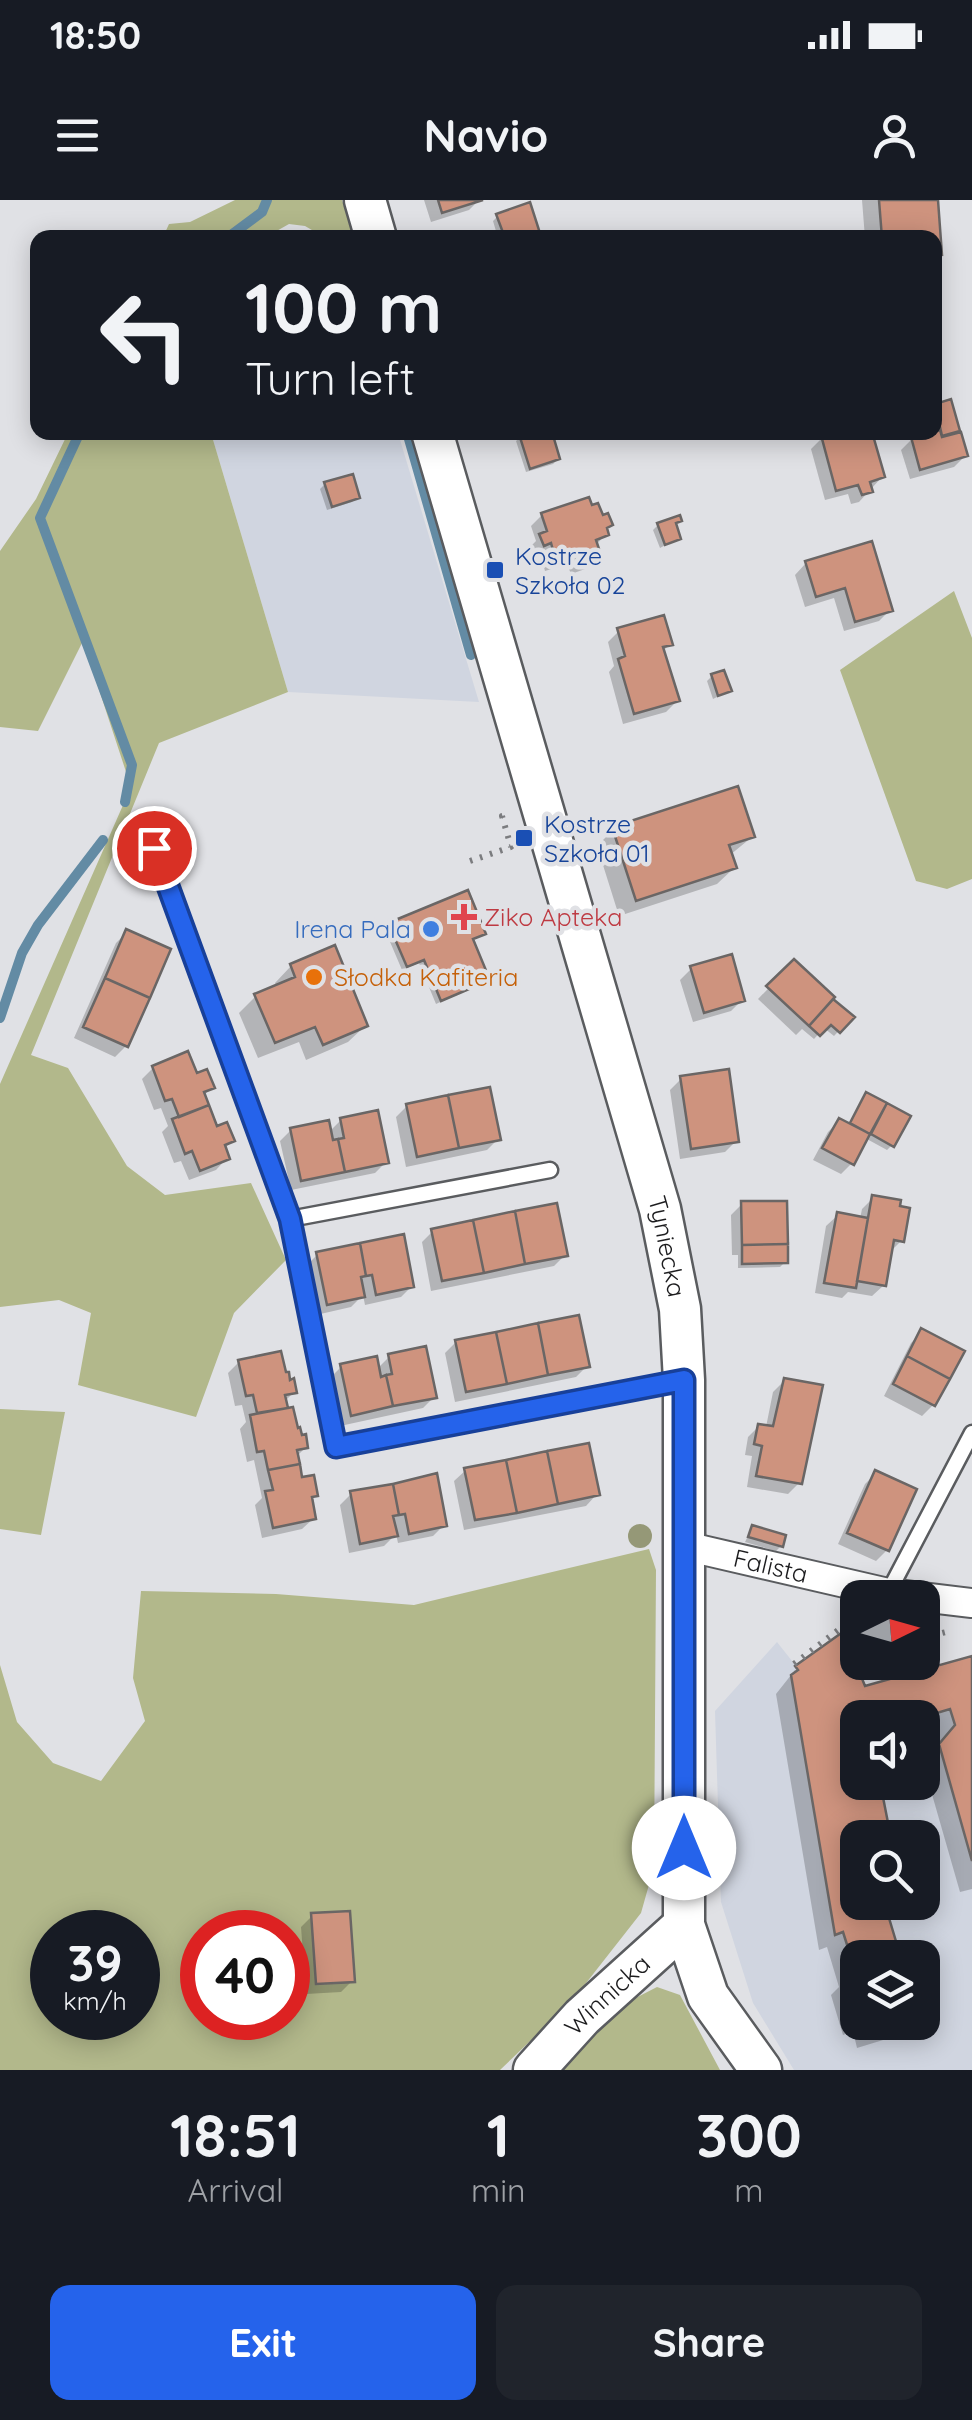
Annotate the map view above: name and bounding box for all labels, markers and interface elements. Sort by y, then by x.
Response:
text: 18:50 [50,11,141,59]
text: Navio [424,107,548,163]
icon: menu [50,108,105,163]
icon: person [867,108,922,163]
text: 100 m [245,263,442,351]
icon: left [80,270,210,400]
text: Turn left [245,350,415,406]
place label: Kostrze Szkoła 02 [515,540,625,600]
marker: Kostrze Szkoła 02 [484,559,506,581]
pin [112,806,197,891]
place label: Kostrze Szkoła 01 [544,808,650,868]
icon: arrive [127,821,182,876]
marker: Kostrze Szkoła 01 [513,827,535,849]
place label: Ziko Apteka [484,901,622,932]
marker: Ziko Apteka [453,906,475,928]
place label: Irena Pala [294,913,411,944]
marker: Irena Pala [420,918,442,940]
place label: Słodka Kafiteria [334,961,518,992]
marker: Słodka Kafiteria [303,966,325,988]
street label: Tyniecka [642,1192,693,1300]
street label: Falista [731,1542,811,1589]
north arrow [840,1580,940,1680]
map controls [840,1580,940,2040]
button: sound [840,1700,940,1800]
position arrow [632,1796,736,1900]
button: search [840,1820,940,1920]
speed limit sign: 40 [180,1910,310,2040]
text: 39 [67,1931,123,1994]
button: layers [840,1940,940,2040]
street label: Winnicka [557,1947,656,2041]
text: km/h [63,1985,127,2016]
text: 18:51 [170,2097,301,2172]
text: 1 [487,2097,510,2172]
text: 300 [696,2097,802,2172]
text: Arrival [188,2170,283,2210]
text: min [471,2170,526,2210]
text: m [734,2170,763,2210]
button: Exit [50,2285,476,2400]
button: Share [496,2285,922,2400]

